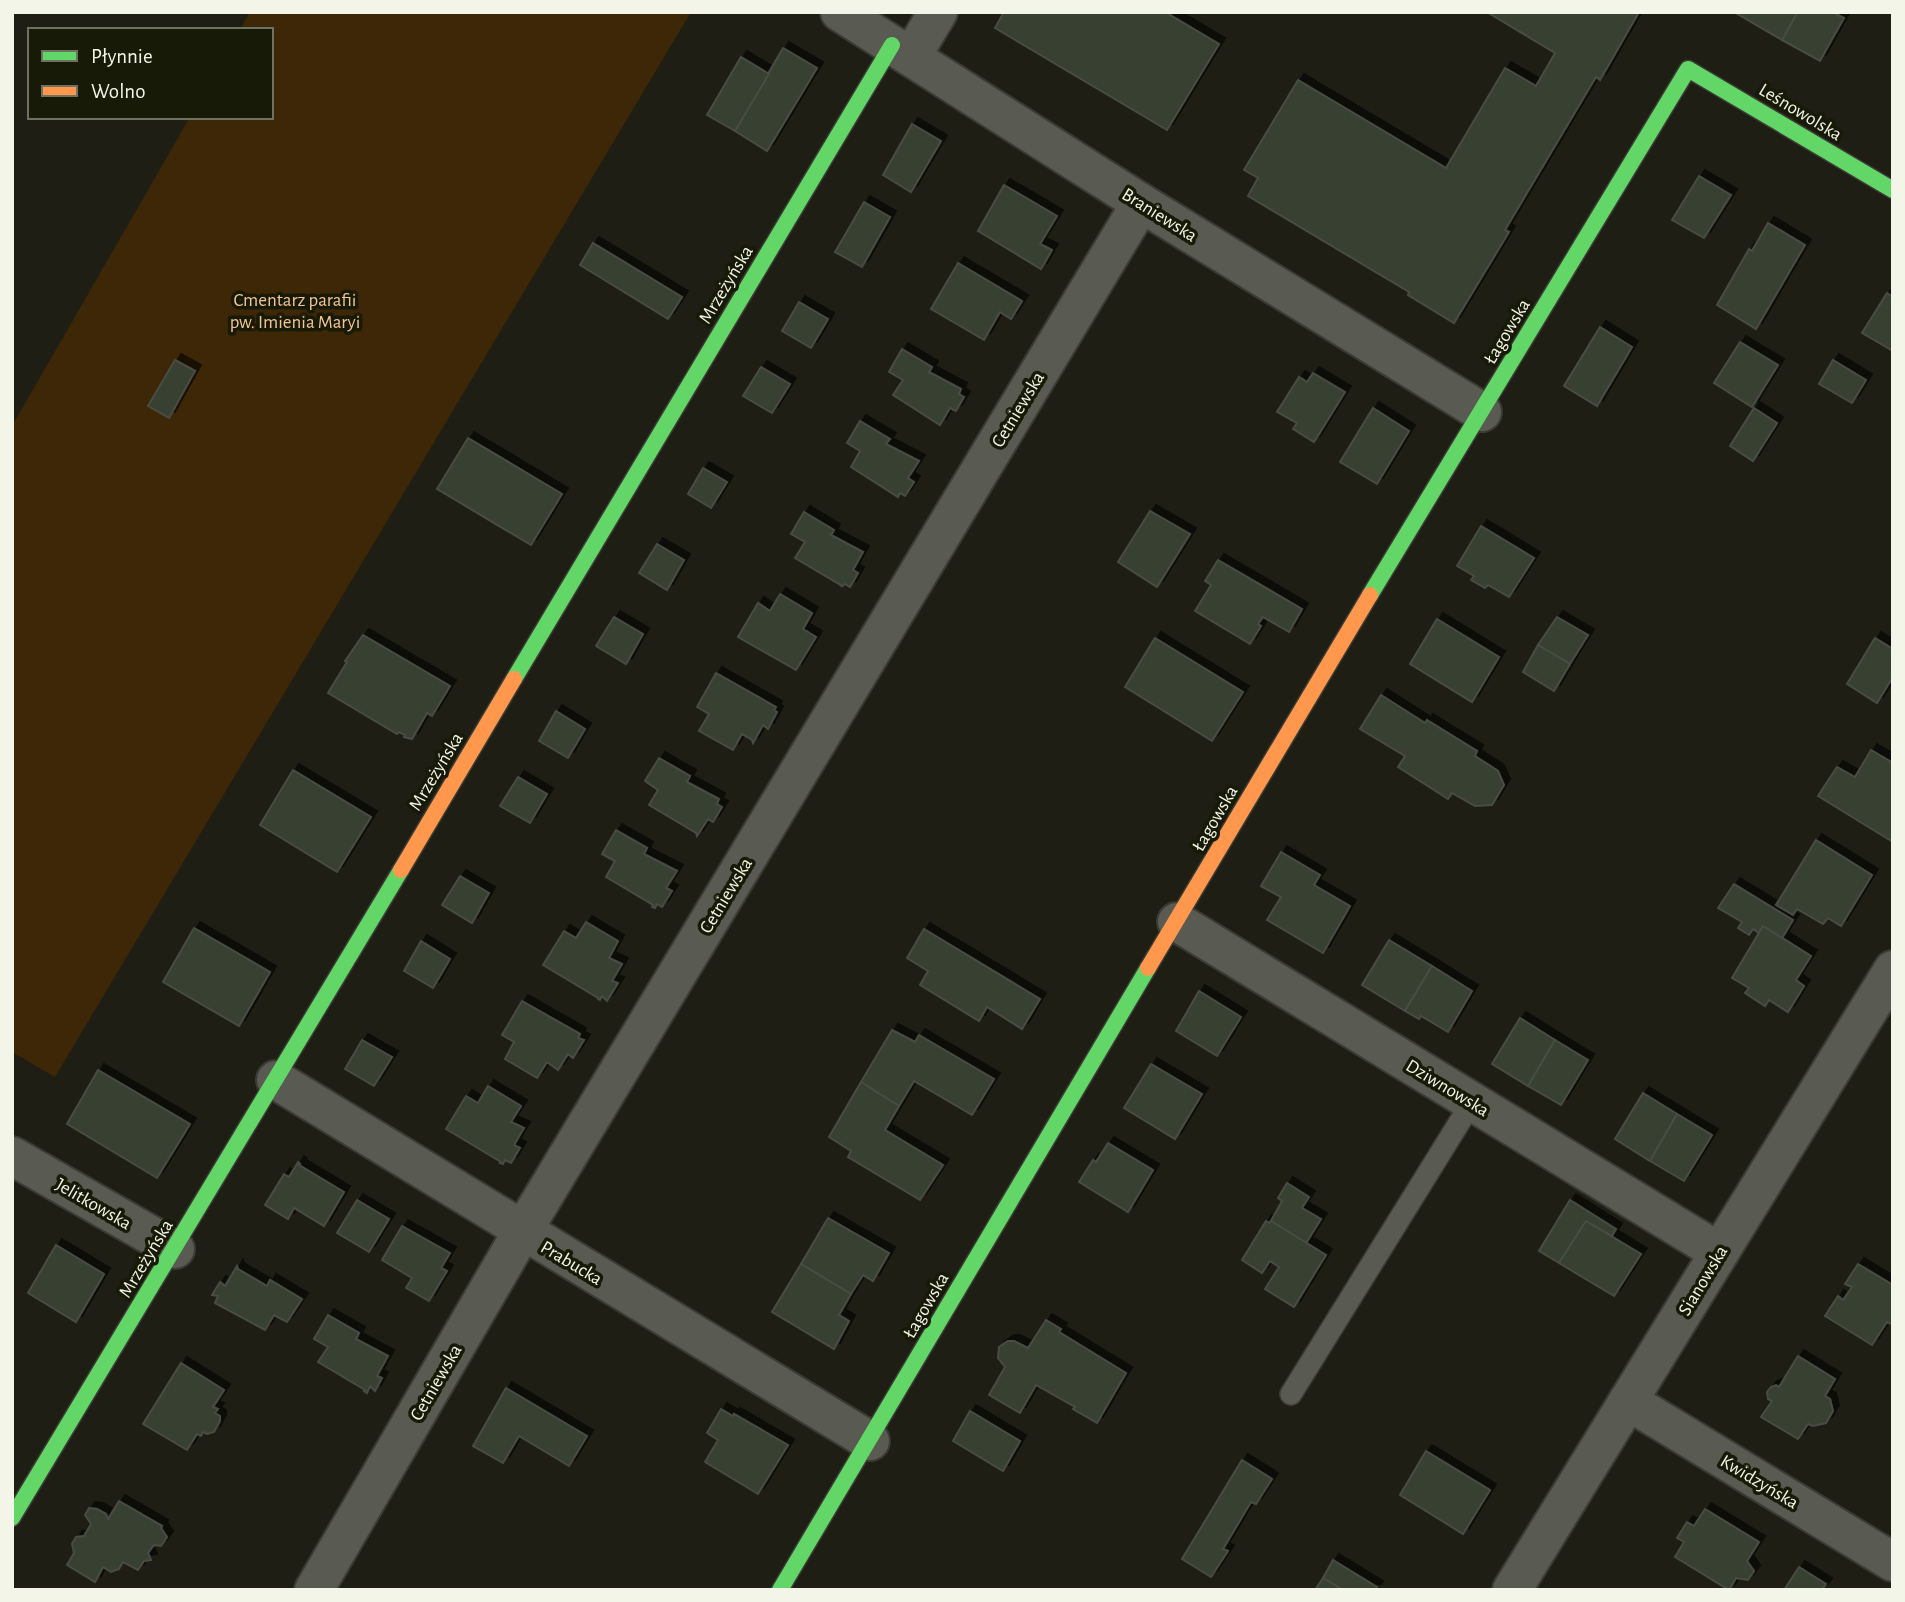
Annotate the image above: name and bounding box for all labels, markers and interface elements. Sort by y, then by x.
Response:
legend [28,28,273,119]
text: Płynnie [91,46,153,67]
street label: Leśnowolska [1755,80,1845,144]
text: Wolno [91,81,145,102]
street label: Braniewska [1118,185,1200,246]
street label: Mrzeżyńska [696,242,757,327]
park label: Cmentarz parafii pw. Imienia Maryi [230,291,360,332]
street label: Łagowska [1481,296,1534,368]
street label: Cetniewska [988,369,1048,451]
street label: Mrzeżyńska [406,729,467,814]
street label: Łagowska [1189,783,1242,855]
street label: Cetniewska [696,855,756,937]
street label: Dziwnowska [1402,1056,1492,1121]
street label: Jelitkowska [52,1175,135,1234]
street label: Mrzeżyńska [116,1216,177,1301]
street label: Prabucka [537,1238,606,1289]
street label: Sianowska [1675,1242,1732,1319]
street label: Łagowska [900,1270,953,1342]
street label: Cetniewska [407,1341,466,1424]
street label: Kwidzyńska [1717,1452,1802,1513]

